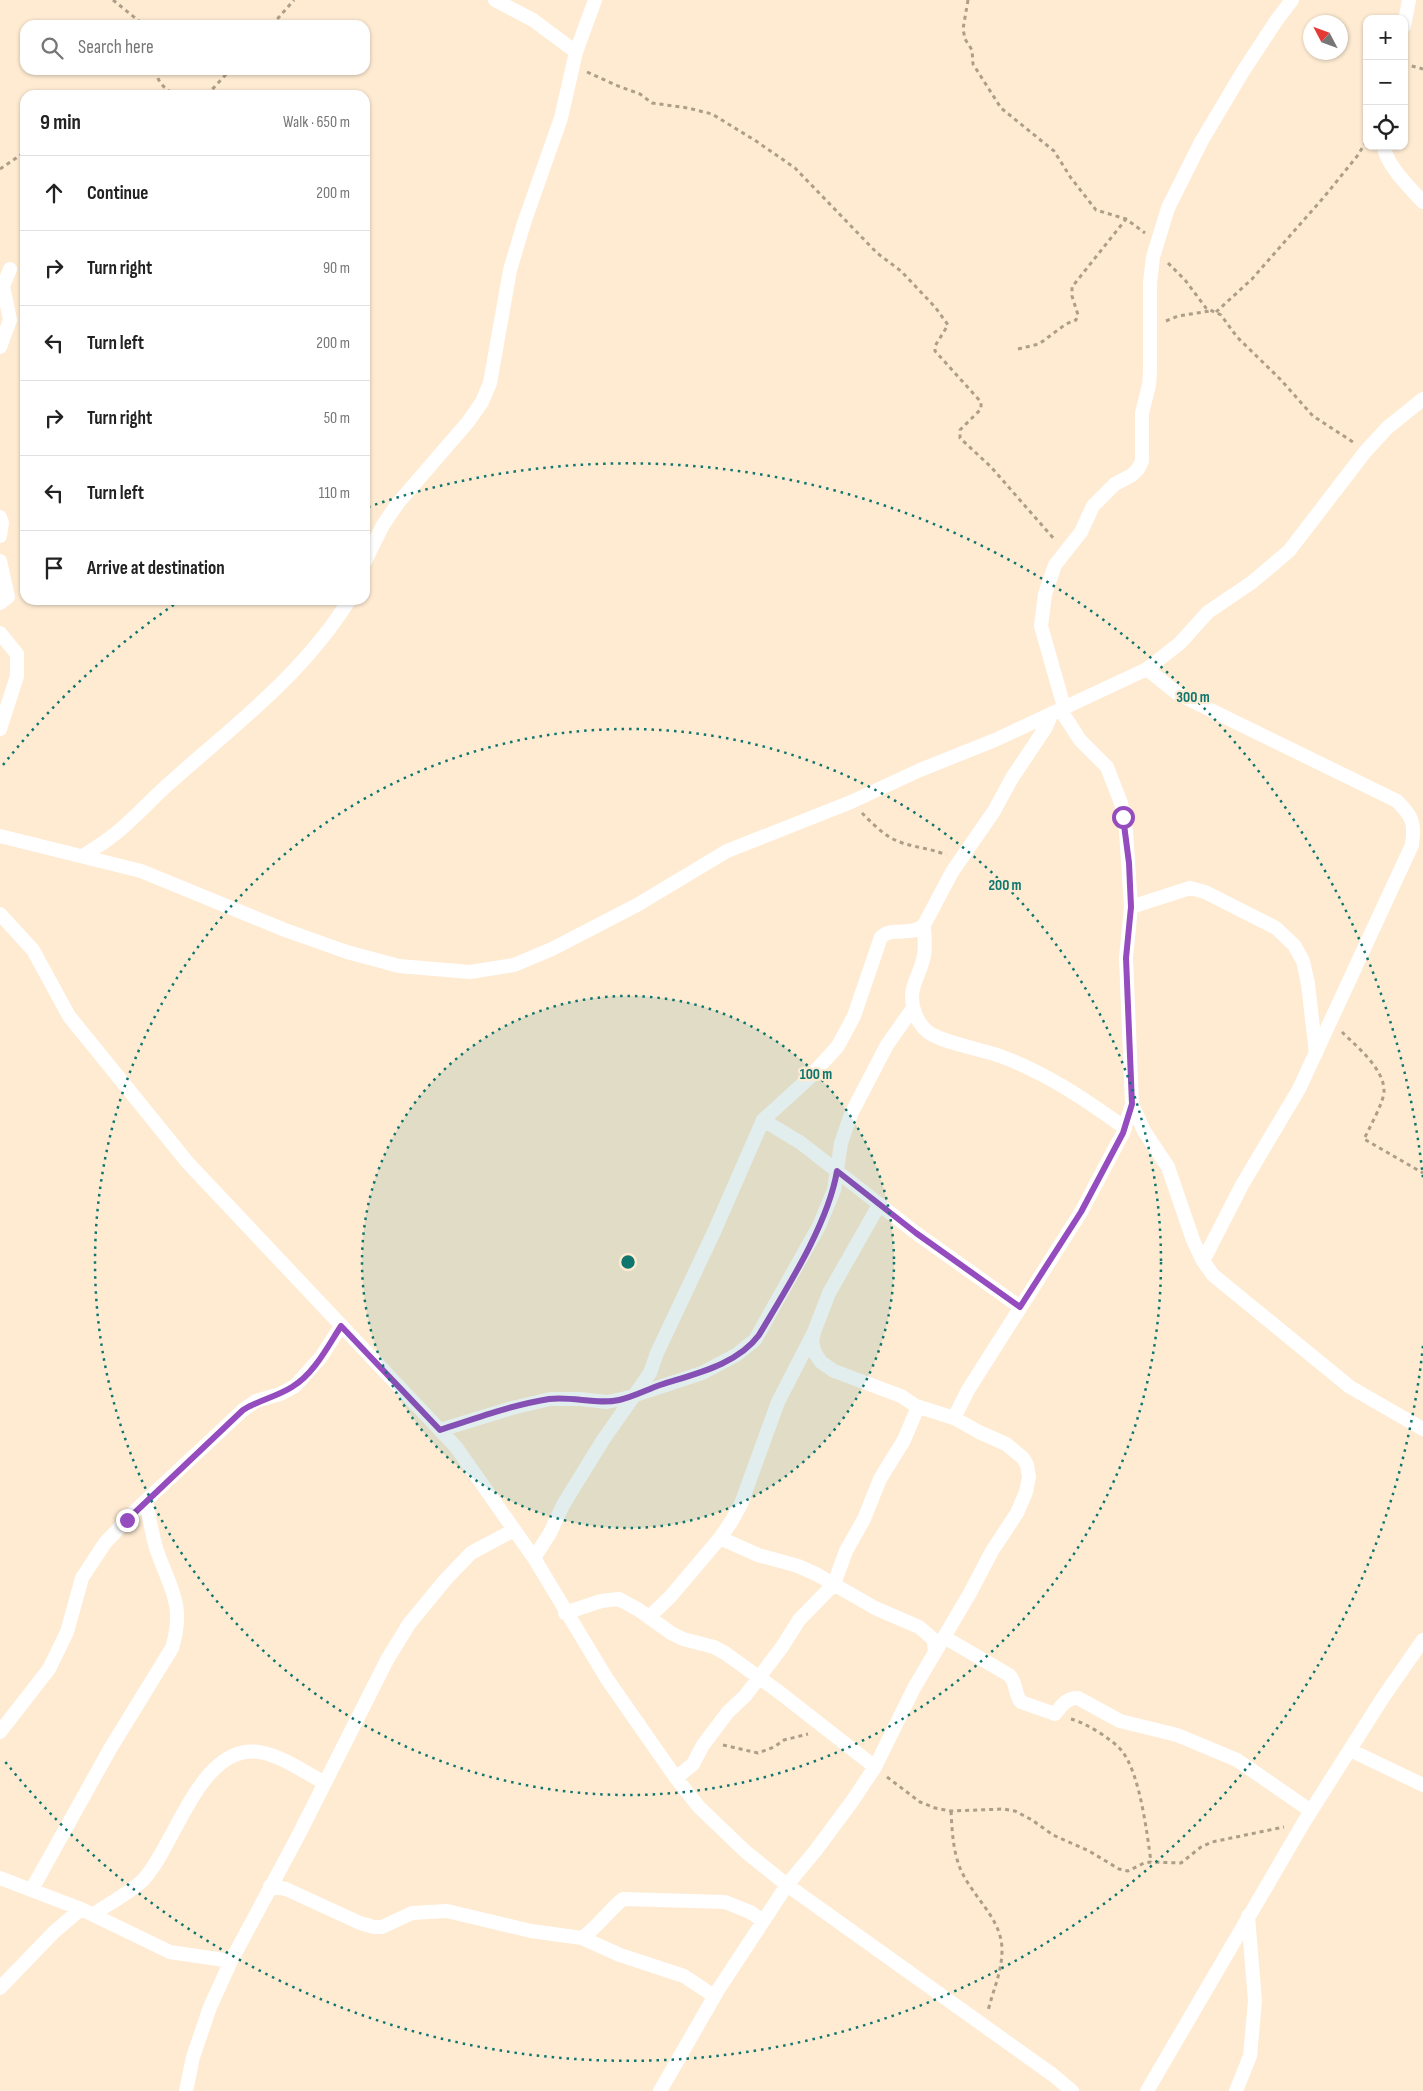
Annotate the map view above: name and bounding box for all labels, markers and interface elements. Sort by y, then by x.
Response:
north arrow [1303,15,1348,60]
map controls [1363,15,1408,150]
button: + [1363,15,1408,60]
search box [20,20,370,75]
icon: search [38,34,66,62]
text: Search here [78,36,154,59]
button: − [1363,60,1408,105]
button: locate [1363,105,1408,150]
text: 9 min [40,110,81,135]
text: Walk · 650 m [283,113,350,132]
icon: ahead [40,179,68,207]
text: Continue [87,182,148,205]
text: 200 m [316,184,350,203]
icon: right [40,254,68,282]
text: Turn right [87,257,152,280]
text: 90 m [323,259,350,278]
icon: left [40,329,68,357]
text: Turn left [87,332,144,355]
text: 200 m [316,334,350,353]
icon: right [40,404,68,432]
text: Turn right [87,407,152,430]
text: 50 m [324,409,350,428]
icon: left [40,479,68,507]
text: Turn left [87,482,144,505]
text: 110 m [319,484,350,503]
icon: arrive [40,554,68,582]
text: Arrive at destination [87,557,225,580]
text: 300 m [1176,688,1210,707]
route start [1112,806,1135,829]
text: 200 m [988,876,1022,895]
text: 100 m [800,1065,832,1084]
centre of rings [619,1253,637,1271]
route end [116,1509,139,1532]

